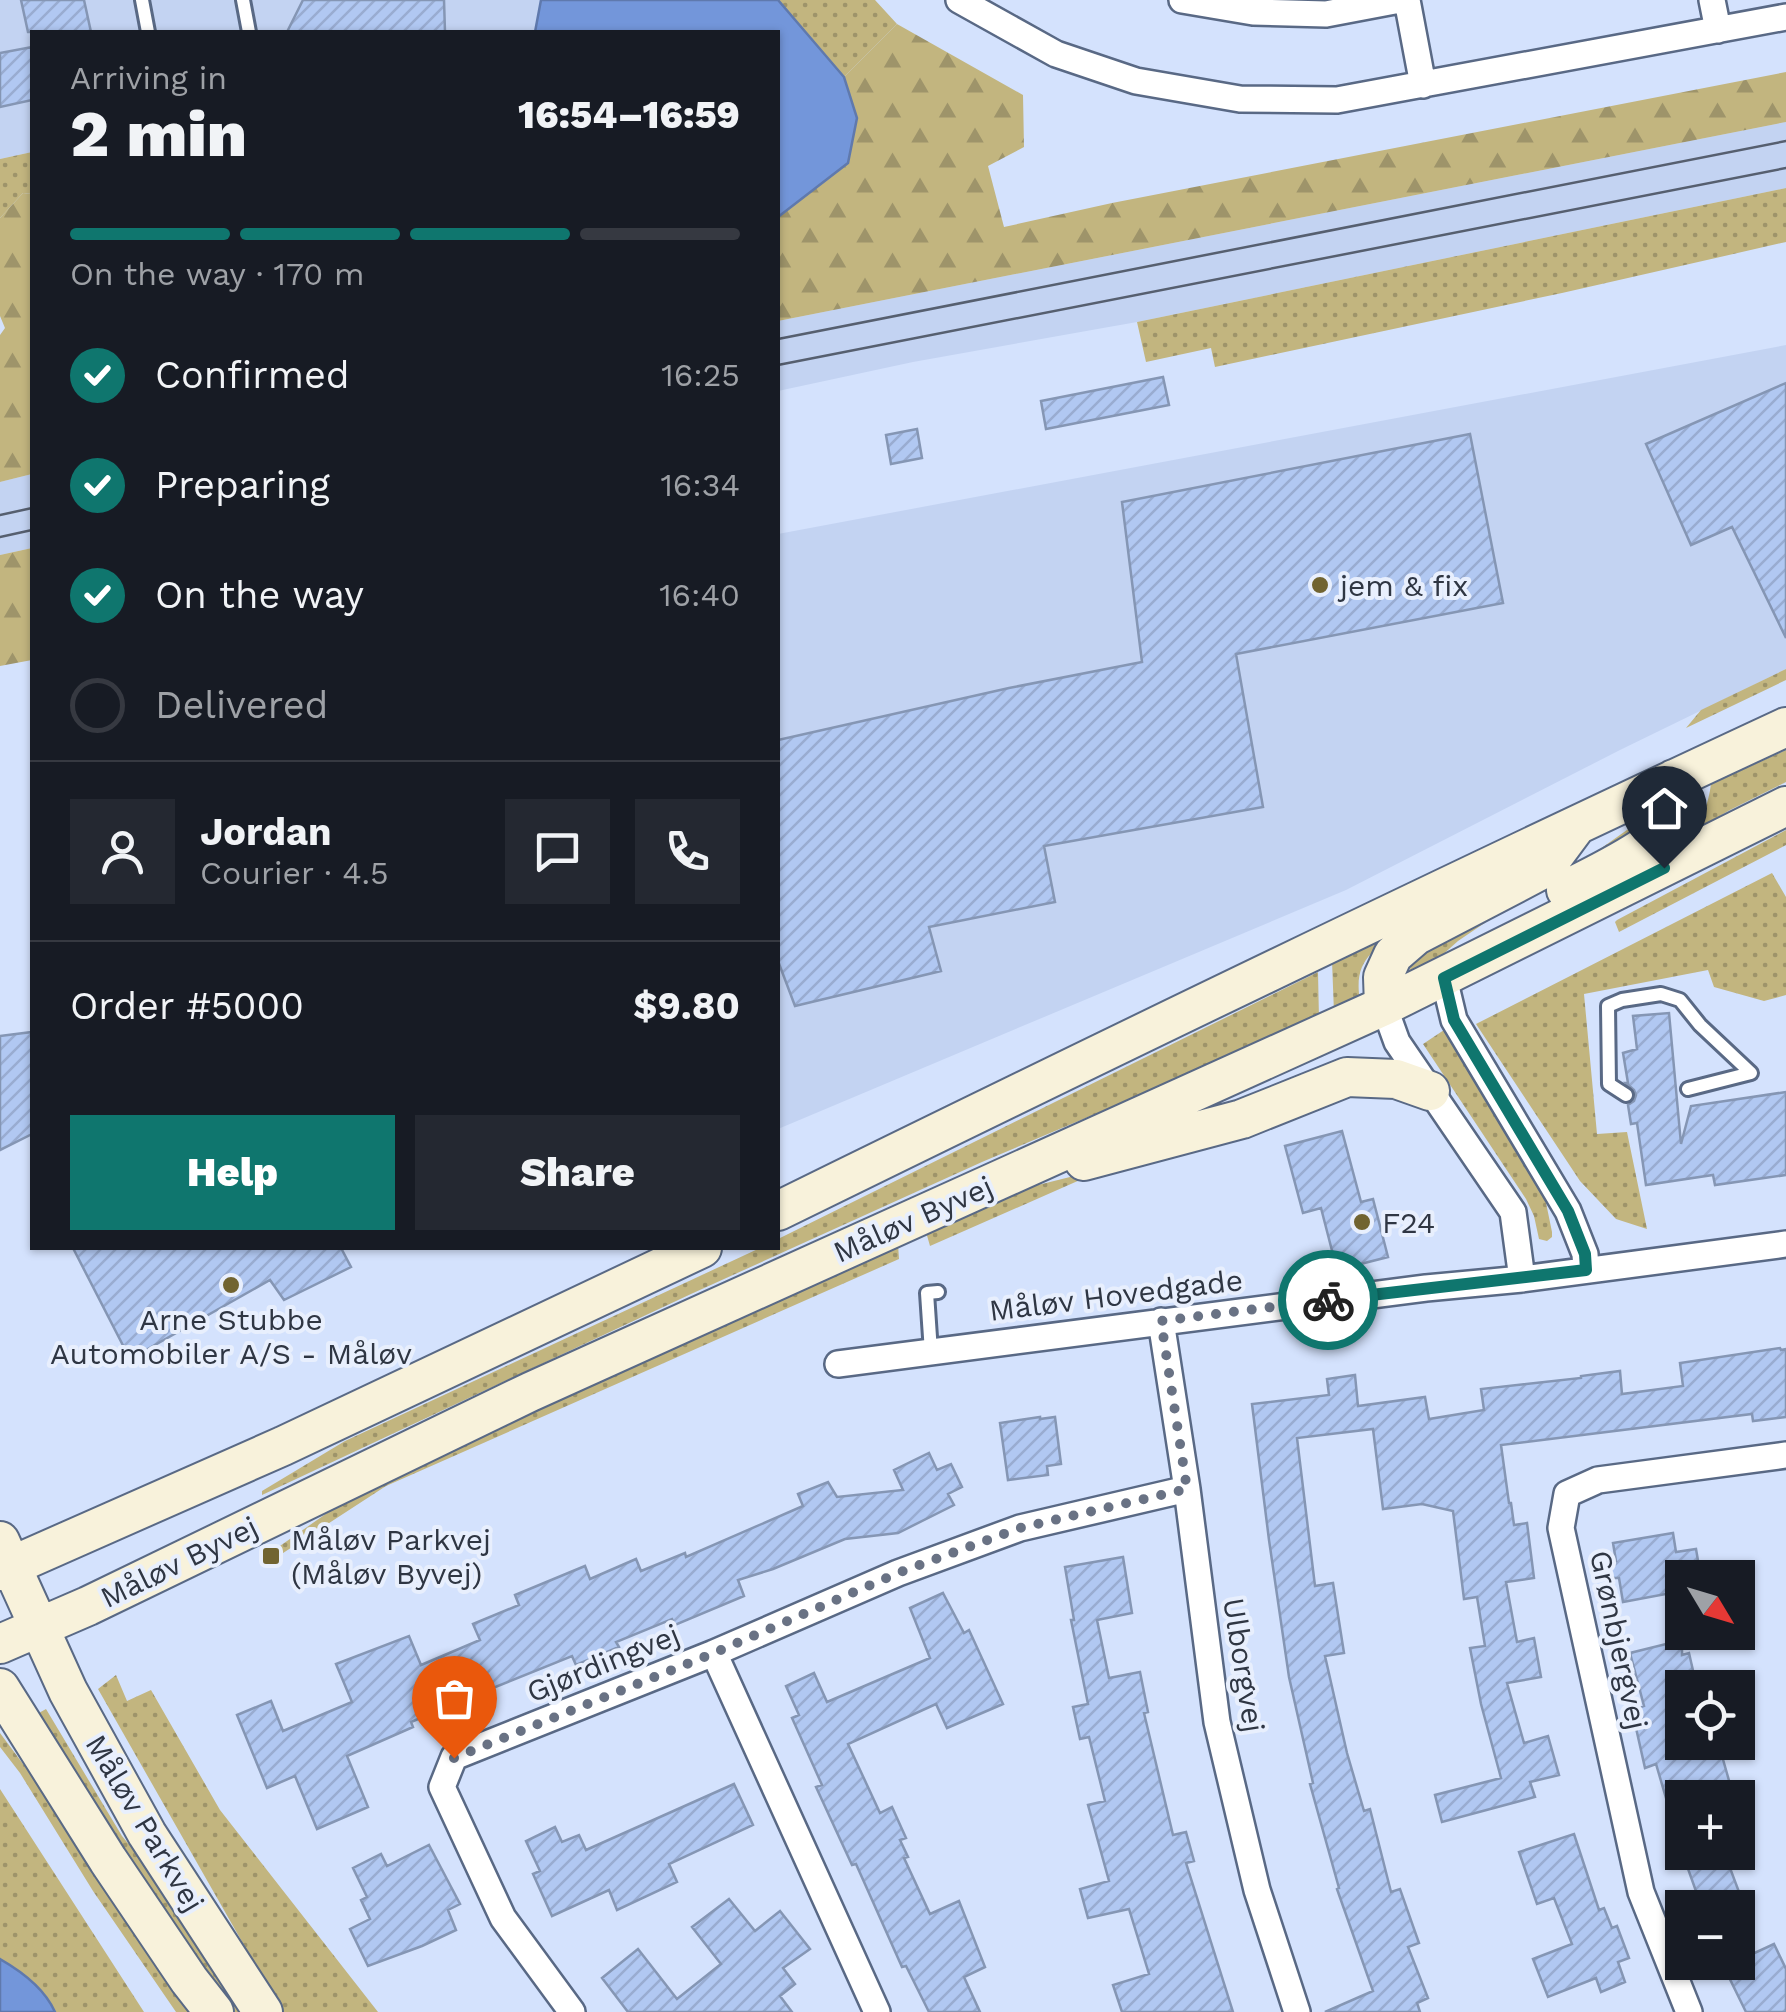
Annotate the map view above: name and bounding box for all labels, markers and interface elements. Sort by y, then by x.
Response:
text: Arriving in [70,59,227,97]
text: 16:54–16:59 [518,93,740,137]
text: 2 min [70,96,247,172]
text: On the way · 170 m [70,255,365,293]
icon: check [70,348,125,403]
text: Confirmed [155,353,350,397]
text: 16:25 [661,356,740,394]
icon: check [70,458,125,513]
text: Preparing [155,463,330,507]
text: 16:34 [660,466,740,504]
icon: check [70,568,125,623]
place label: jem & fix [1337,568,1468,603]
text: On the way [155,573,364,617]
marker: jem & fix [1309,574,1331,596]
text: 16:40 [659,576,740,614]
text: Delivered [155,683,328,727]
pin [1622,766,1707,869]
icon: home [1637,781,1692,836]
button: person [70,799,175,904]
button: chat [505,799,610,904]
button: phone [635,799,740,904]
text: Jordan [200,810,332,854]
text: Courier · 4.5 [200,854,389,892]
text: Order #5000 [70,984,304,1028]
text: $9.80 [633,984,740,1028]
button: Help [70,1115,395,1230]
button: Share [415,1115,740,1230]
street label: Måløv Byvej [828,1168,998,1270]
place label: F24 [1382,1205,1435,1240]
marker: F24 [1351,1211,1373,1233]
courier [1278,1250,1378,1350]
street label: Måløv Hovedgade [987,1262,1245,1328]
icon: bike [1301,1273,1356,1328]
marker: Arne Stubbe Automobiler A/S - Måløv [220,1274,242,1296]
place label: Arne Stubbe Automobiler A/S - Måløv [50,1302,412,1371]
street label: Måløv Byvej [95,1509,263,1615]
place label: Måløv Parkvej (Måløv Byvej) [291,1522,491,1591]
marker: Måløv Parkvej (Måløv Byvej) [260,1545,282,1567]
street label: Grønbjergvej [1583,1547,1655,1733]
north arrow [1665,1560,1755,1650]
map controls [1665,1560,1755,1980]
street label: Ulborgvej [1216,1595,1272,1735]
street label: Gjørdingvej [521,1616,685,1710]
pin [412,1656,497,1759]
button: locate [1665,1670,1755,1760]
icon: bag [427,1671,482,1726]
street label: Måløv Parkvej [78,1728,212,1918]
button: + [1665,1780,1755,1870]
button: − [1665,1890,1755,1980]

